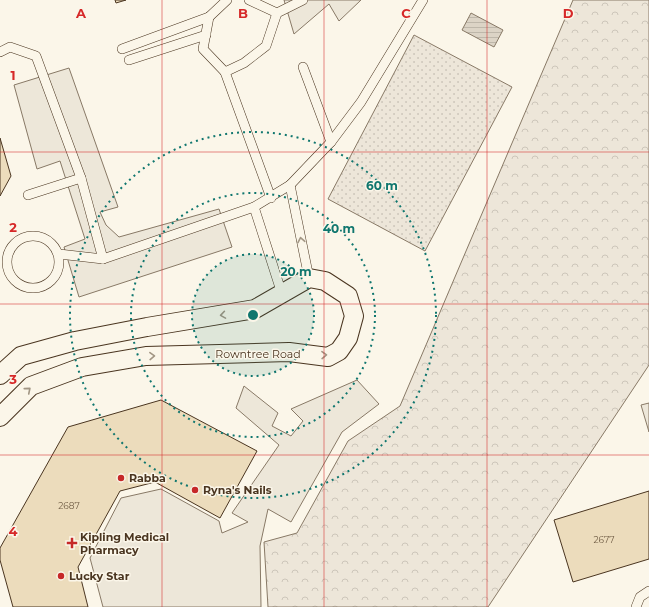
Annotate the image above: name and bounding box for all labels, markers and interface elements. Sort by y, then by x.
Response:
text: A [75,5,87,21]
text: B [238,5,248,21]
text: C [401,5,411,21]
text: D [563,5,574,21]
text: 1 [10,67,16,83]
text: 60 m [366,178,398,193]
text: 2 [9,219,17,235]
text: 40 m [323,221,355,236]
one-way arrow [298,237,306,243]
text: 20 m [280,264,312,279]
centre of rings [246,308,260,322]
one-way arrow [220,310,226,318]
street label: Rowntree Road [215,347,301,361]
one-way arrow [321,351,327,360]
one-way arrow [149,352,155,360]
text: 3 [8,371,17,387]
one-way arrow [23,387,31,394]
place label: Rabba [129,471,166,485]
marker: Rabba [116,473,126,483]
place label: Ryna's Nails [203,483,272,497]
marker: Ryna's Nails [190,485,200,495]
house number: 2687 [58,500,80,511]
text: 4 [9,523,18,539]
place label: Kipling Medical Pharmacy [80,530,169,557]
house number: 2677 [593,534,615,545]
marker: Kipling Medical Pharmacy [67,538,77,548]
place label: Lucky Star [69,569,130,583]
marker: Lucky Star [56,571,66,581]

